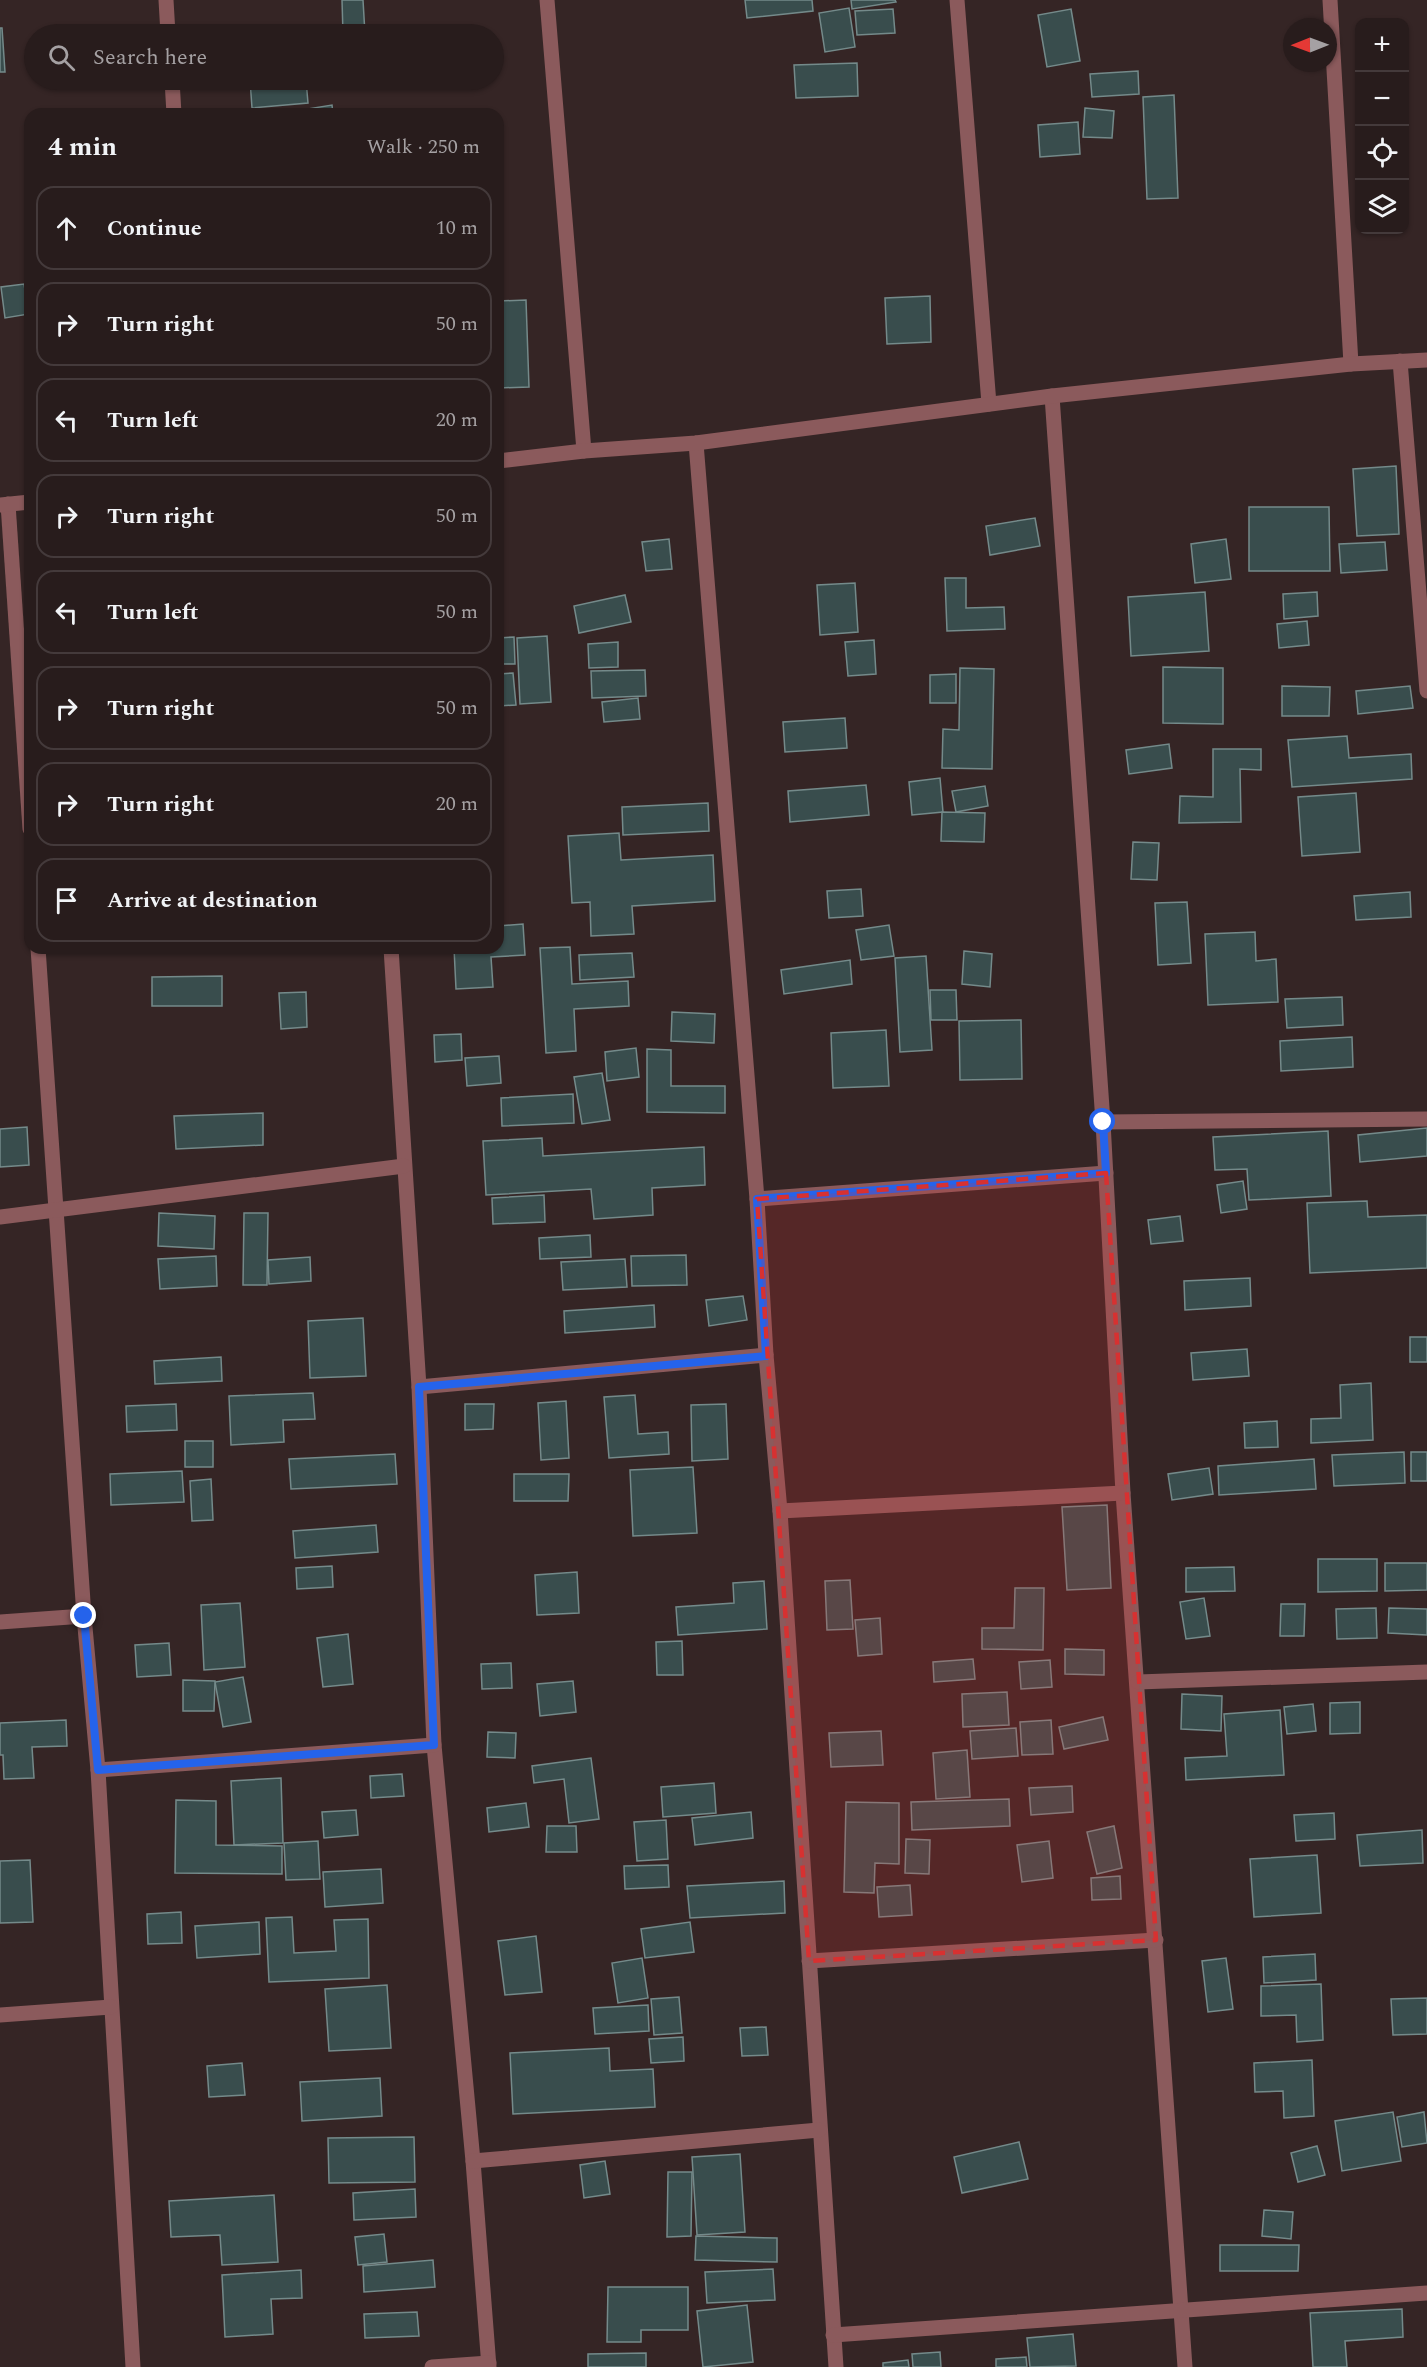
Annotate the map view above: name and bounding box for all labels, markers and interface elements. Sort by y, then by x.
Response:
north arrow [1283,18,1337,72]
map controls [1355,18,1409,234]
button: + [1355,18,1409,72]
search box [24,24,504,90]
icon: search [45,41,78,74]
text: Search here [93,41,207,74]
button: − [1355,72,1409,126]
button: locate [1355,126,1409,180]
text: 4 min [48,127,117,167]
text: Walk · 250 m [367,132,480,162]
button: layers [1355,180,1409,234]
icon: ahead [50,212,83,245]
text: Continue [107,212,202,245]
text: 10 m [436,213,478,243]
icon: right [50,308,83,341]
text: Turn right [107,308,214,341]
text: 50 m [436,309,478,339]
icon: left [50,404,83,437]
text: Turn left [107,404,199,437]
text: 20 m [436,405,478,435]
icon: right [50,500,83,533]
text: Turn right [107,500,214,533]
text: 50 m [436,501,478,531]
icon: left [50,596,83,629]
text: Turn left [107,596,199,629]
text: 50 m [436,597,478,627]
icon: right [50,692,83,725]
text: Turn right [107,692,214,725]
text: 50 m [436,693,478,723]
icon: right [50,788,83,821]
text: Turn right [107,788,214,821]
text: 20 m [436,789,478,819]
icon: arrive [50,884,83,917]
text: Arrive at destination [107,884,318,917]
route start [1089,1108,1115,1134]
route end [70,1602,96,1628]

